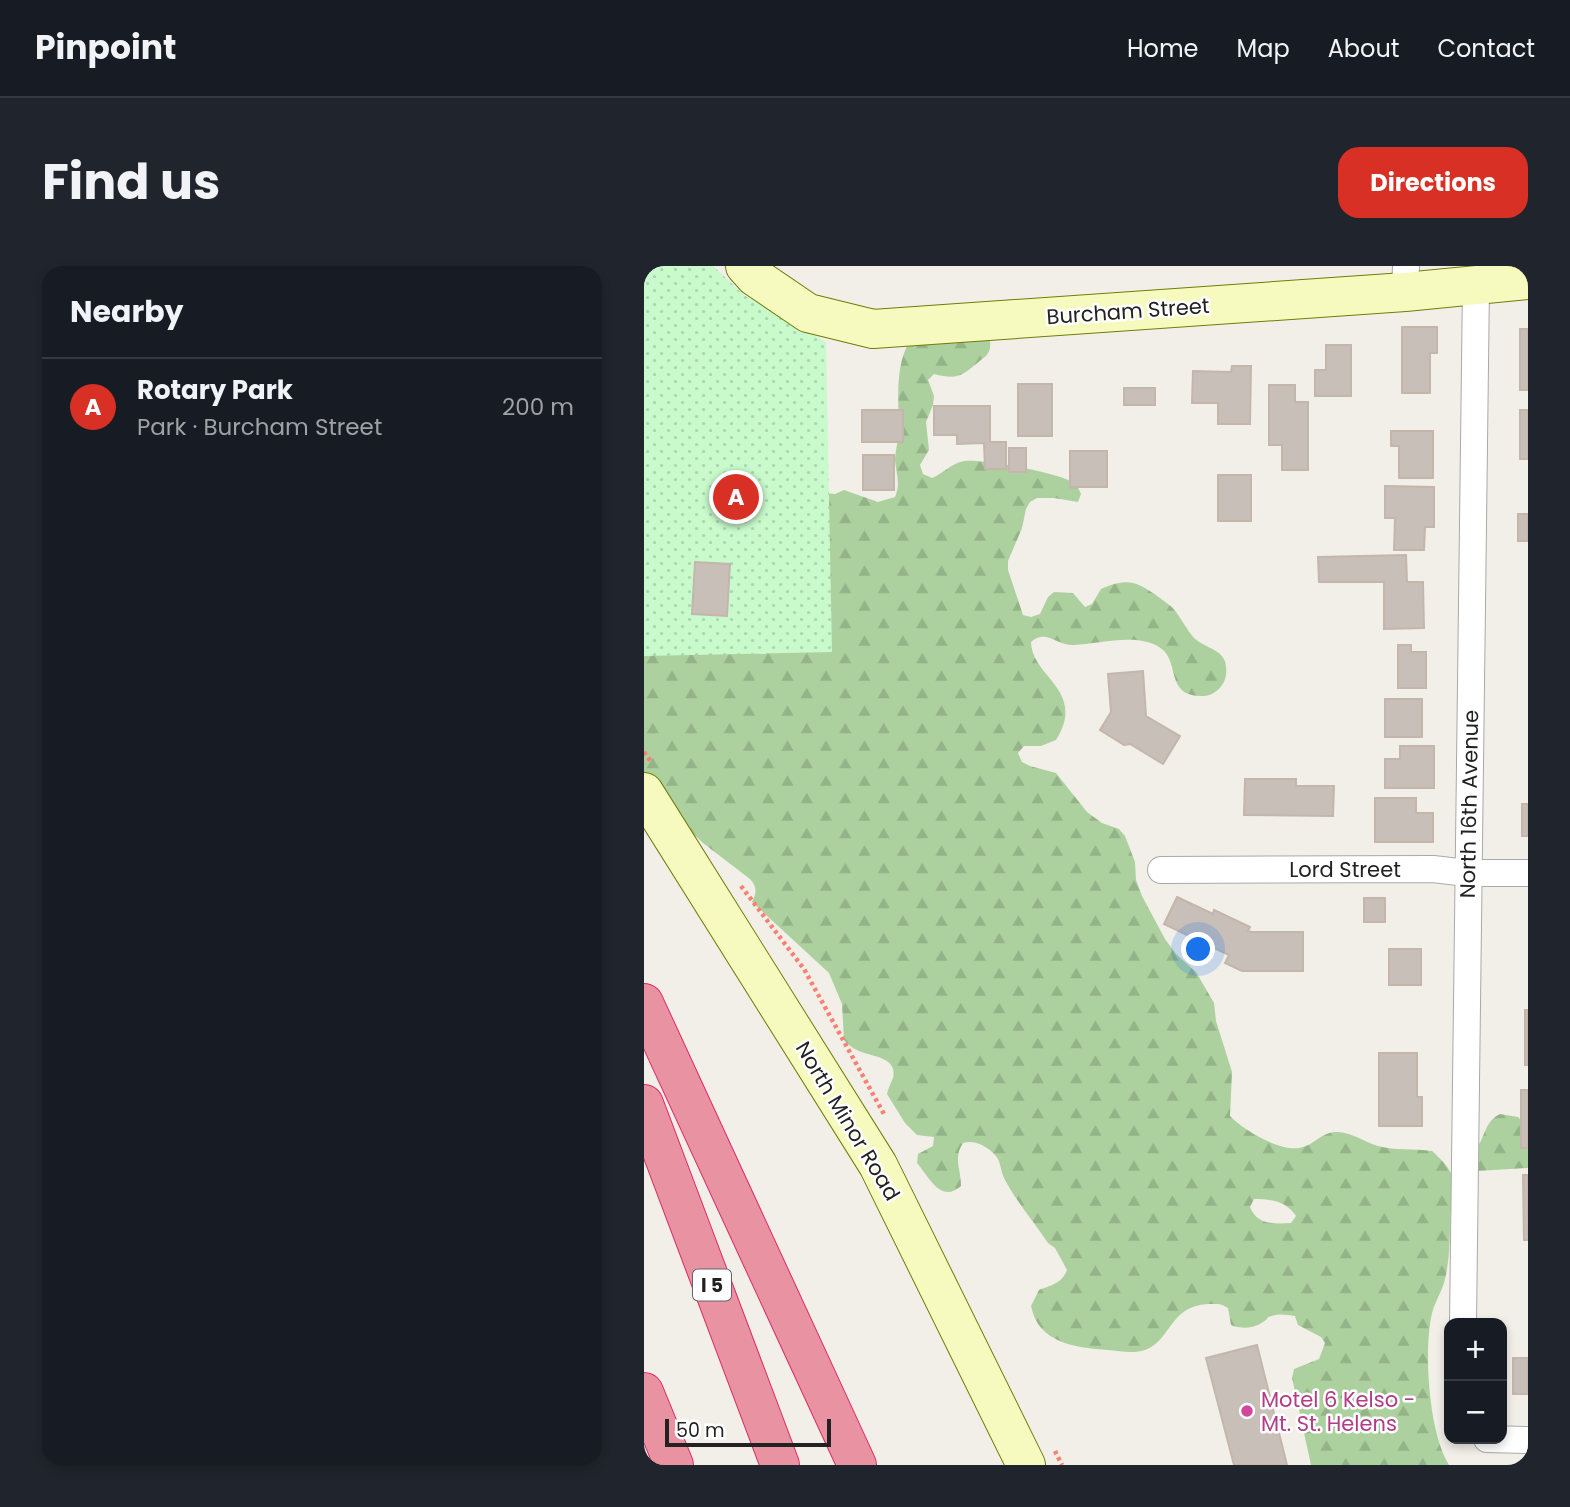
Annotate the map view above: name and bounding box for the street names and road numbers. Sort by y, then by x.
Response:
street label: Burcham Street [1046,291,1210,331]
street label: North 16th Avenue [1453,710,1485,898]
street label: Lord Street [1289,855,1401,884]
street label: North Minor Road [789,1036,907,1206]
road number: I 5 [693,1270,731,1301]

